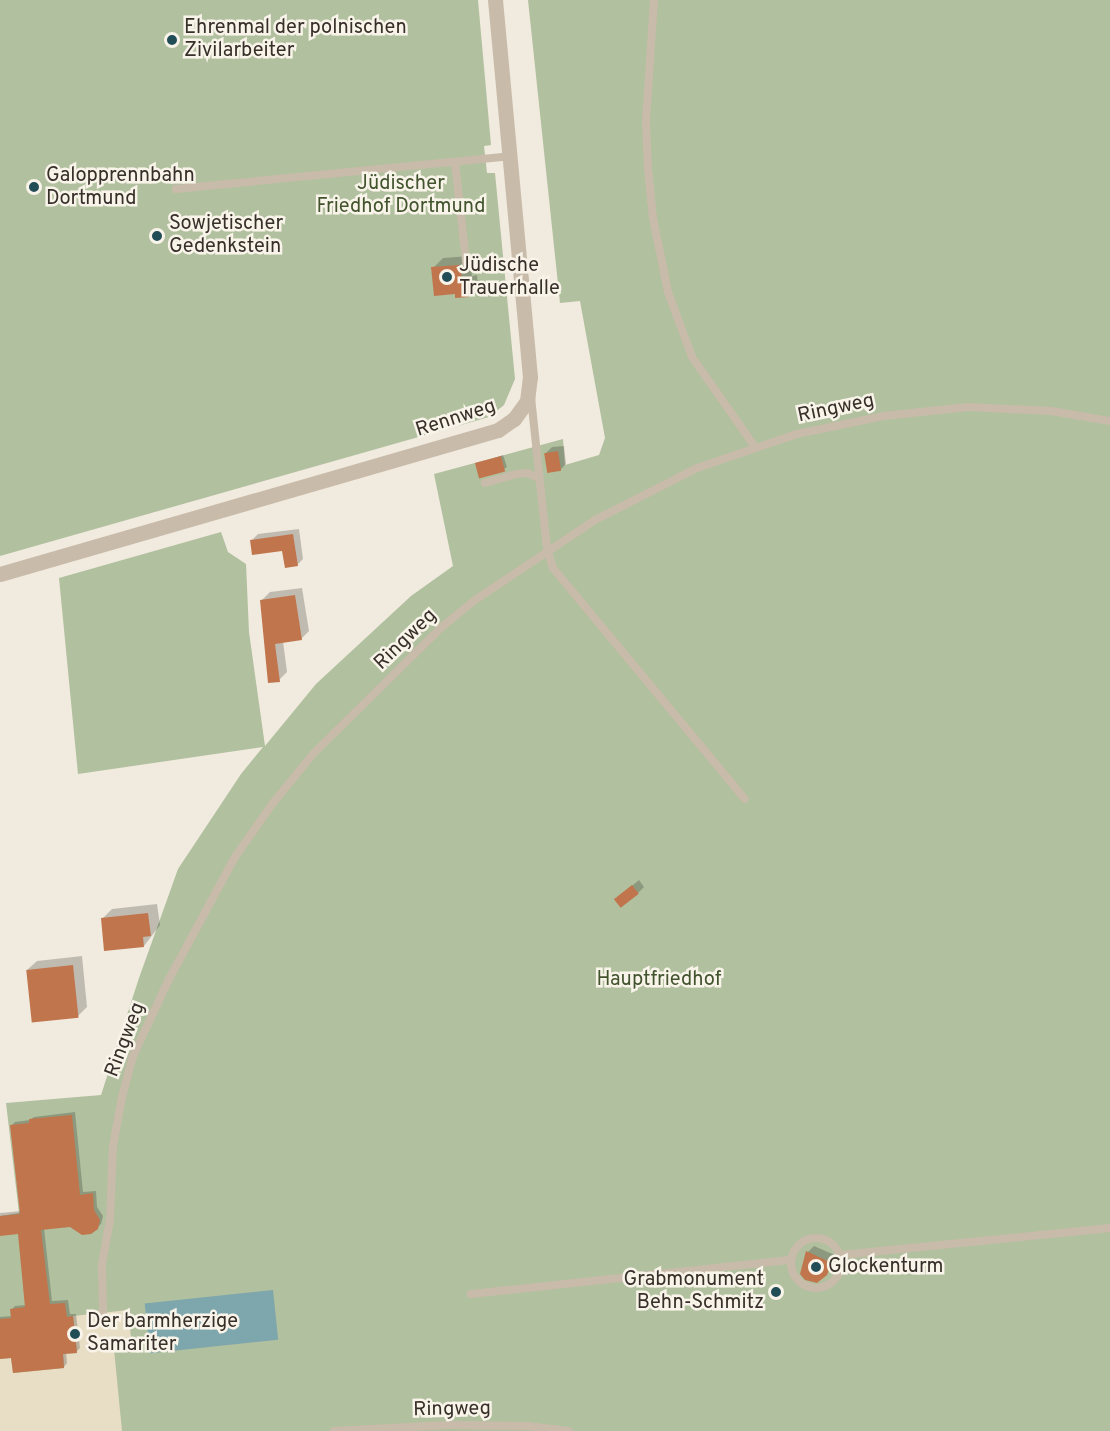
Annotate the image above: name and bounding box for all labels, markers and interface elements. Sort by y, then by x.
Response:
place label: Ehrenmal der polnischen Zivilarbeiter [184,16,407,63]
marker: Ehrenmal der polnischen Zivilarbeiter [165,33,179,47]
place label: Galopprennbahn Dortmund [46,164,195,211]
park label: Jüdischer Friedhof Dortmund [316,172,486,219]
marker: Galopprennbahn Dortmund [27,180,41,194]
place label: Sowjetischer Gedenkstein [169,213,283,260]
marker: Sowjetischer Gedenkstein [150,229,164,243]
place label: Jüdische Trauerhalle [459,254,560,301]
marker: Jüdische Trauerhalle [440,270,454,284]
street label: Ringweg [796,389,876,429]
street label: Rennweg [413,395,499,443]
street label: Ringweg [370,604,442,676]
park label: Hauptfriedhof [597,968,721,992]
street label: Ringweg [101,999,151,1081]
place label: Glockenturm [828,1255,943,1279]
marker: Glockenturm [809,1260,823,1274]
place label: Grabmonument Behn-Schmitz [624,1268,764,1315]
marker: Grabmonument Behn-Schmitz [769,1285,783,1299]
place label: Der barmherzige Samariter [87,1310,238,1357]
marker: Der barmherzige Samariter [68,1327,82,1341]
street label: Ringweg [413,1397,491,1423]

